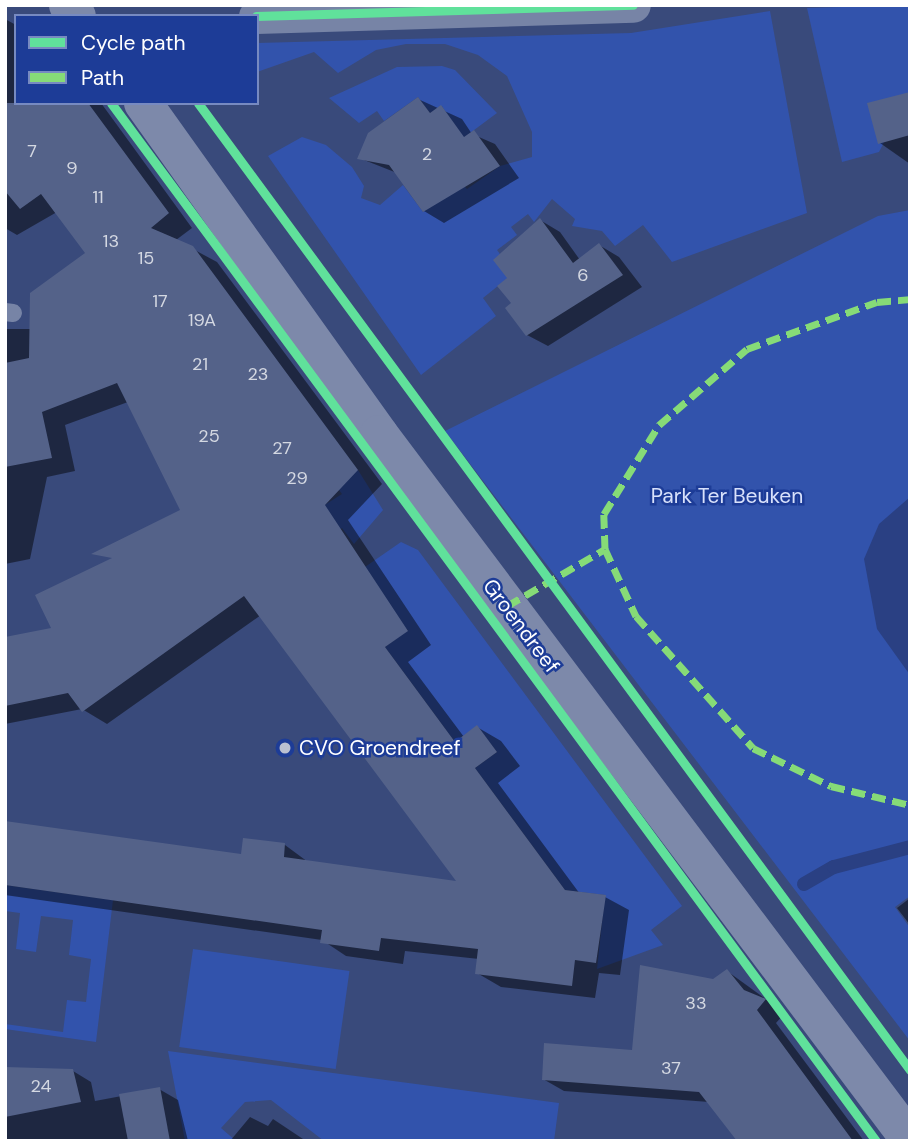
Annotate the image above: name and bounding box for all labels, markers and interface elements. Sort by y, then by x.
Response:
legend [14,14,259,105]
text: Cycle path [81,29,186,57]
text: Path [81,64,124,92]
house number: 7 [27,140,37,162]
house number: 2 [422,143,432,165]
house number: 9 [66,157,78,179]
house number: 11 [92,186,104,208]
house number: 13 [103,230,119,252]
house number: 15 [138,247,154,269]
house number: 6 [577,264,589,286]
house number: 17 [152,290,168,312]
house number: 19A [188,309,216,331]
house number: 21 [192,353,208,375]
house number: 23 [247,363,269,385]
house number: 25 [198,425,220,447]
house number: 27 [272,437,292,459]
house number: 29 [286,467,308,489]
park label: Park Ter Beuken [651,483,803,509]
street label: Groendreef [477,574,565,678]
place label: CVO Groendreef [299,735,461,761]
marker: CVO Groendreef [277,740,293,756]
house number: 33 [685,992,707,1014]
house number: 37 [661,1057,681,1079]
house number: 24 [31,1075,51,1097]

